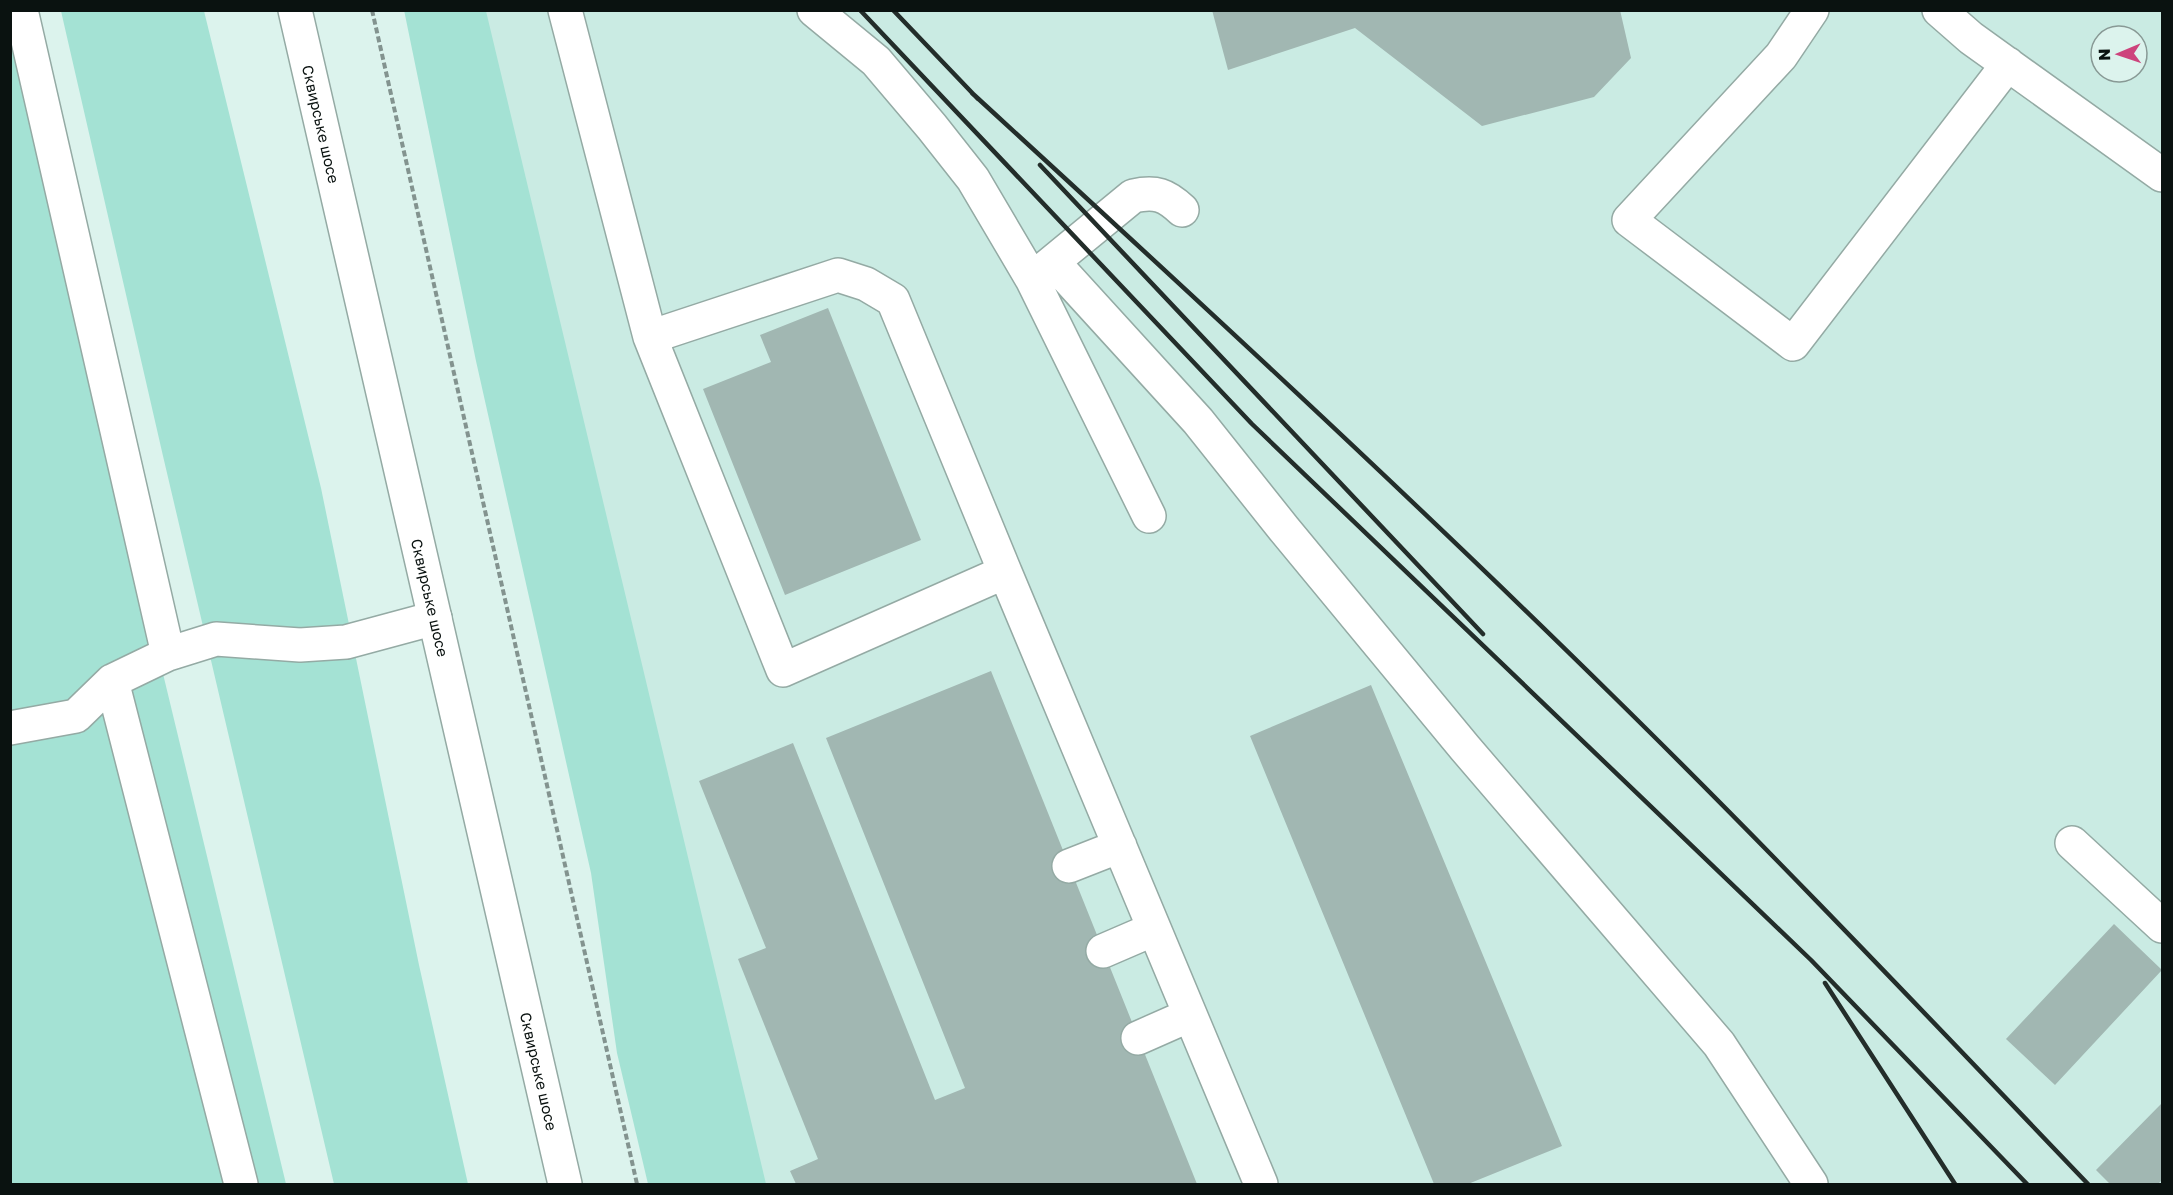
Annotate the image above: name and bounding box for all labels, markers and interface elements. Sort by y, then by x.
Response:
north arrow [2089,24,2149,84]
text: N [2094,48,2114,61]
street label: Сквирське шосе [299,63,344,185]
street label: Сквирське шосе [408,537,453,659]
street label: Сквирське шосе [517,1010,561,1132]

